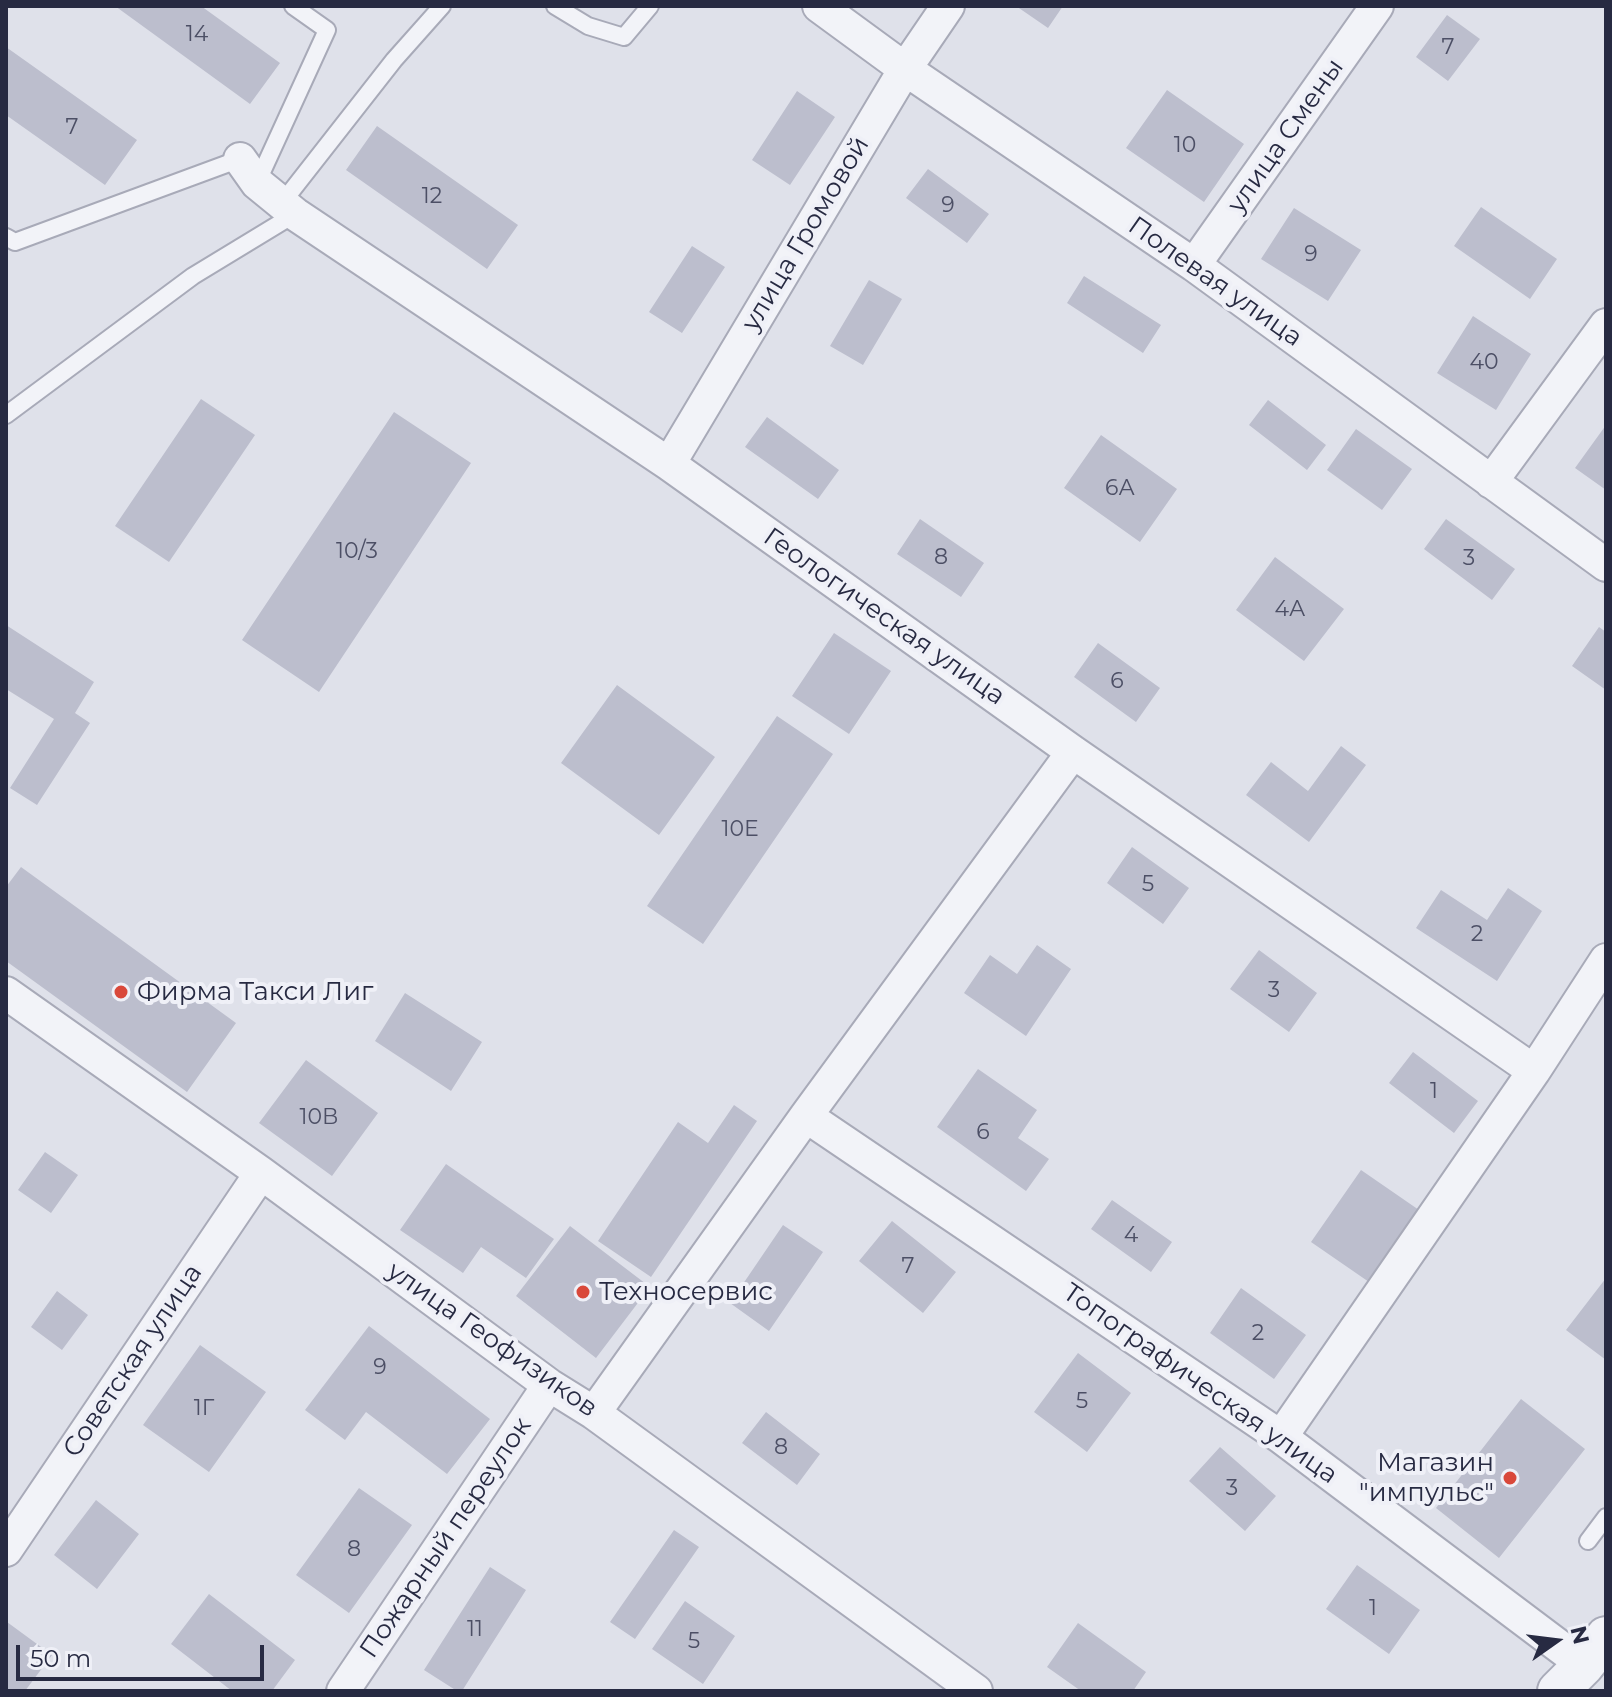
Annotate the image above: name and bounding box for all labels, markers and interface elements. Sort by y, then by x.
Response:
house number: 14 [186,22,208,48]
house number: 7 [1442,35,1454,61]
street label: улица Смены [1221,53,1351,219]
house number: 7 [66,115,78,141]
street label: улица Громовой [736,131,876,337]
house number: 10 [1174,133,1196,159]
house number: 12 [422,184,442,210]
house number: 9 [941,193,955,219]
street label: Полевая улица [1122,210,1308,354]
house number: 9 [1304,242,1318,268]
house number: 40 [1469,350,1499,376]
house number: 6А [1105,476,1135,502]
street label: Геологическая улица [757,522,1011,712]
house number: 10/3 [336,539,378,565]
house number: 8 [934,545,948,571]
house number: 3 [1463,546,1475,572]
house number: 4А [1275,597,1305,623]
house number: 6 [1110,669,1124,695]
house number: 10Е [721,817,759,843]
house number: 5 [1142,872,1154,898]
house number: 2 [1471,922,1483,948]
place label: Фирма Такси Лиг [137,976,373,1008]
house number: 3 [1268,978,1280,1004]
marker: Фирма Такси Лиг [112,983,130,1001]
house number: 1 [1430,1079,1438,1105]
house number: 10В [300,1105,338,1131]
house number: 6 [976,1120,990,1146]
house number: 4 [1124,1223,1138,1249]
house number: 7 [902,1254,914,1280]
street label: улица Геофизиков [381,1256,603,1424]
street label: Советская улица [57,1259,209,1463]
place label: Техносервис [599,1276,773,1308]
street label: Топографическая улица [1057,1277,1343,1491]
marker: Техносервис [574,1283,592,1301]
house number: 2 [1252,1321,1264,1347]
house number: 9 [373,1355,387,1381]
house number: 5 [1076,1389,1088,1415]
house number: 1Г [194,1396,214,1422]
street label: Пожарный переулок [354,1412,538,1664]
house number: 8 [774,1435,788,1461]
place label: Магазин "импульс" [1359,1447,1494,1508]
marker: Магазин "импульс" [1501,1469,1519,1487]
house number: 3 [1226,1476,1238,1502]
house number: 8 [347,1537,361,1563]
house number: 1 [1369,1596,1377,1622]
north arrow [1516,1601,1596,1681]
house number: 11 [467,1617,483,1643]
text: N [1565,1623,1595,1647]
scale bar [20,1629,268,1679]
house number: 5 [688,1629,700,1655]
text: 50 m [30,1644,91,1673]

